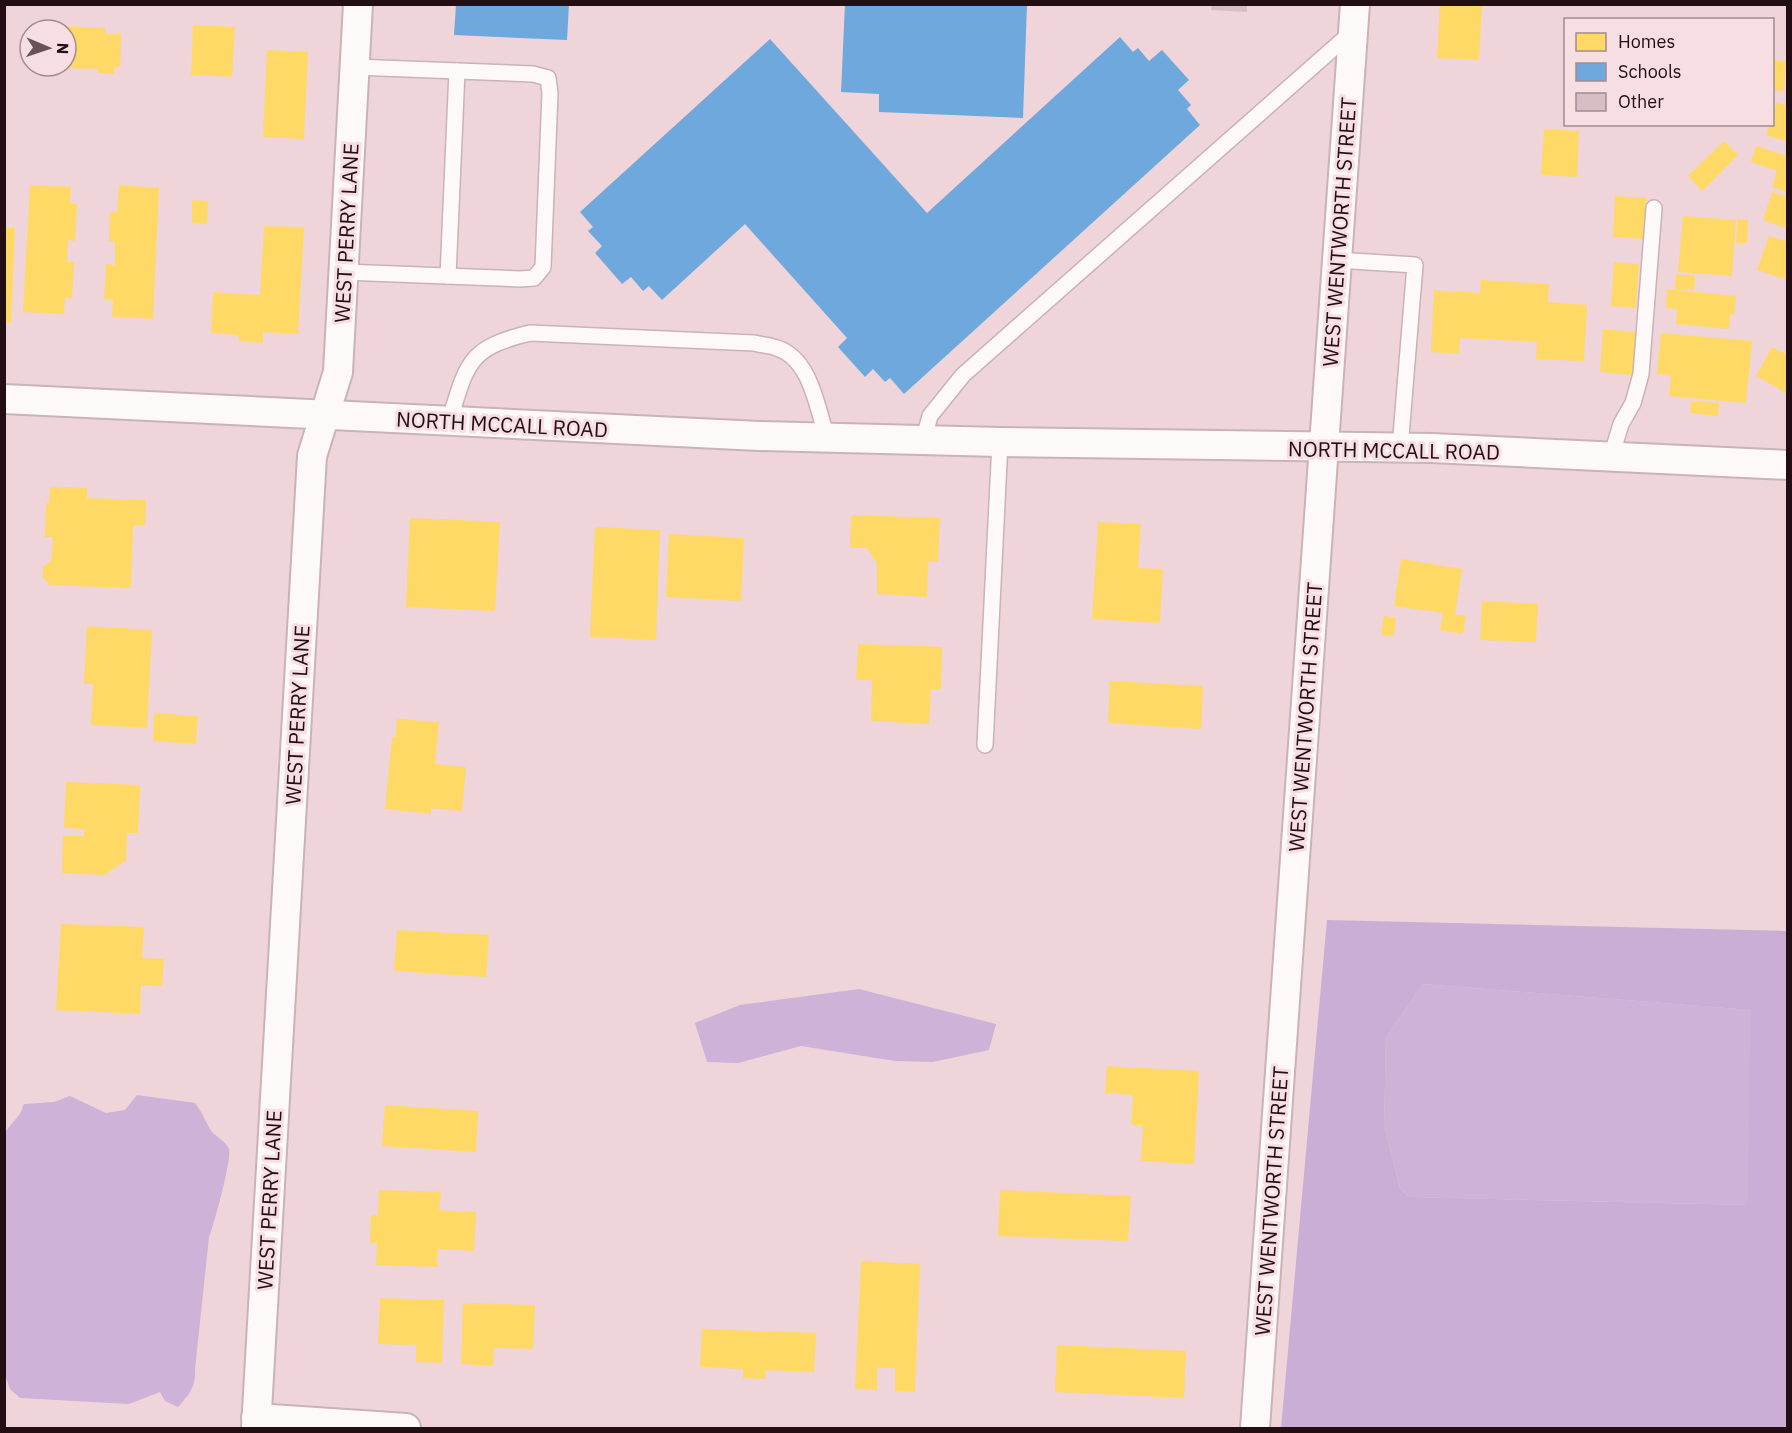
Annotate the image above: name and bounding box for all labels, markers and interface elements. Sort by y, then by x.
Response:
north arrow [18,18,78,78]
legend [1564,18,1774,126]
text: Homes [1618,30,1675,53]
text: N [53,42,73,55]
text: Schools [1618,60,1682,83]
text: Other [1618,90,1664,113]
street label: WEST WENTWORTH STREET [1316,96,1362,368]
street label: WEST PERRY LANE [327,142,365,324]
street label: NORTH MCCALL ROAD [395,404,609,444]
street label: NORTH MCCALL ROAD [1288,434,1500,466]
street label: WEST WENTWORTH STREET [1282,581,1328,853]
street label: WEST PERRY LANE [278,624,316,806]
street label: WEST WENTWORTH STREET [1248,1065,1294,1337]
street label: WEST PERRY LANE [250,1109,288,1291]

